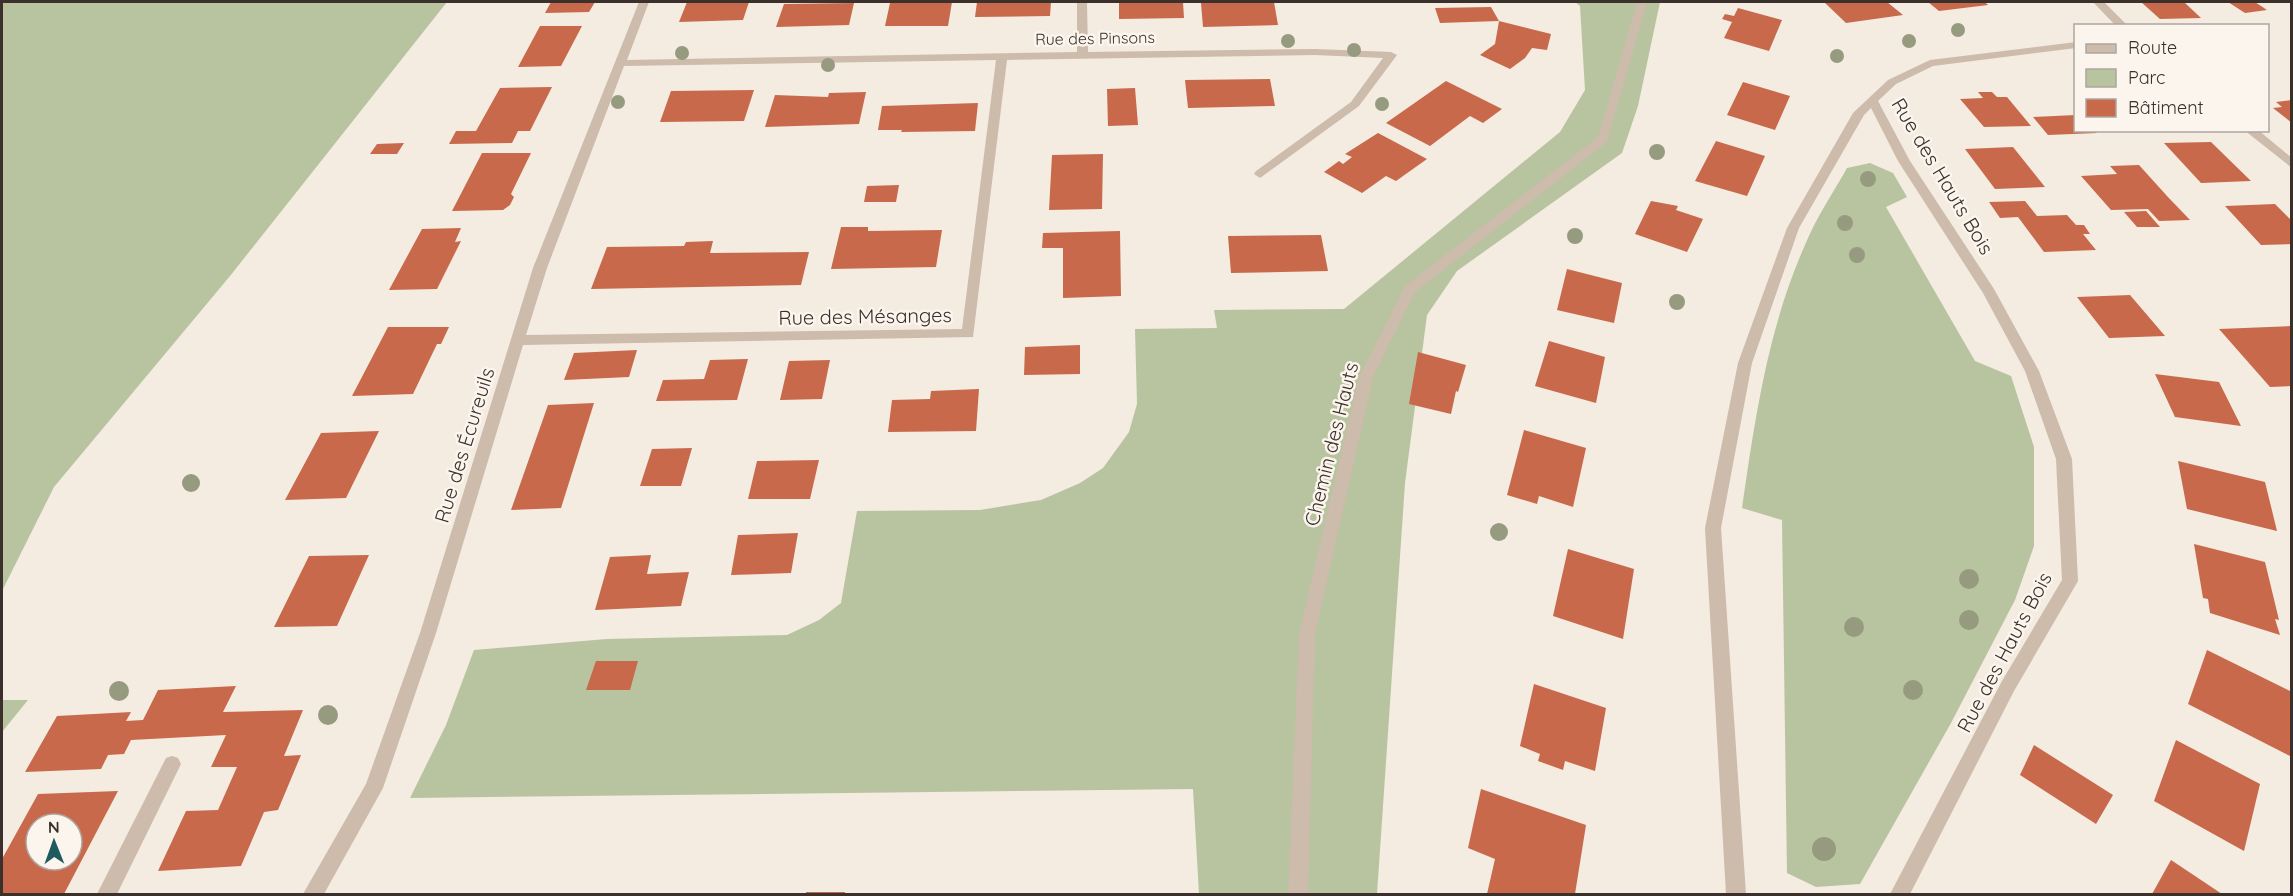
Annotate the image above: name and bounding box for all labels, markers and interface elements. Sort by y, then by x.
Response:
legend [2074,24,2269,132]
street label: Rue des Pinsons [1035,27,1155,49]
text: Route [2128,36,2177,59]
text: Parc [2128,66,2165,89]
street label: Rue des Hauts Bois [1886,93,2000,259]
text: Bâtiment [2128,96,2204,119]
street label: Rue des Mésanges [778,302,952,330]
street label: Chemin des Hauts [1299,360,1363,528]
street label: Rue des Écureuils [429,364,499,526]
street label: Rue des Hauts Bois [1951,568,2057,736]
north arrow [24,812,84,872]
text: N [48,817,60,837]

